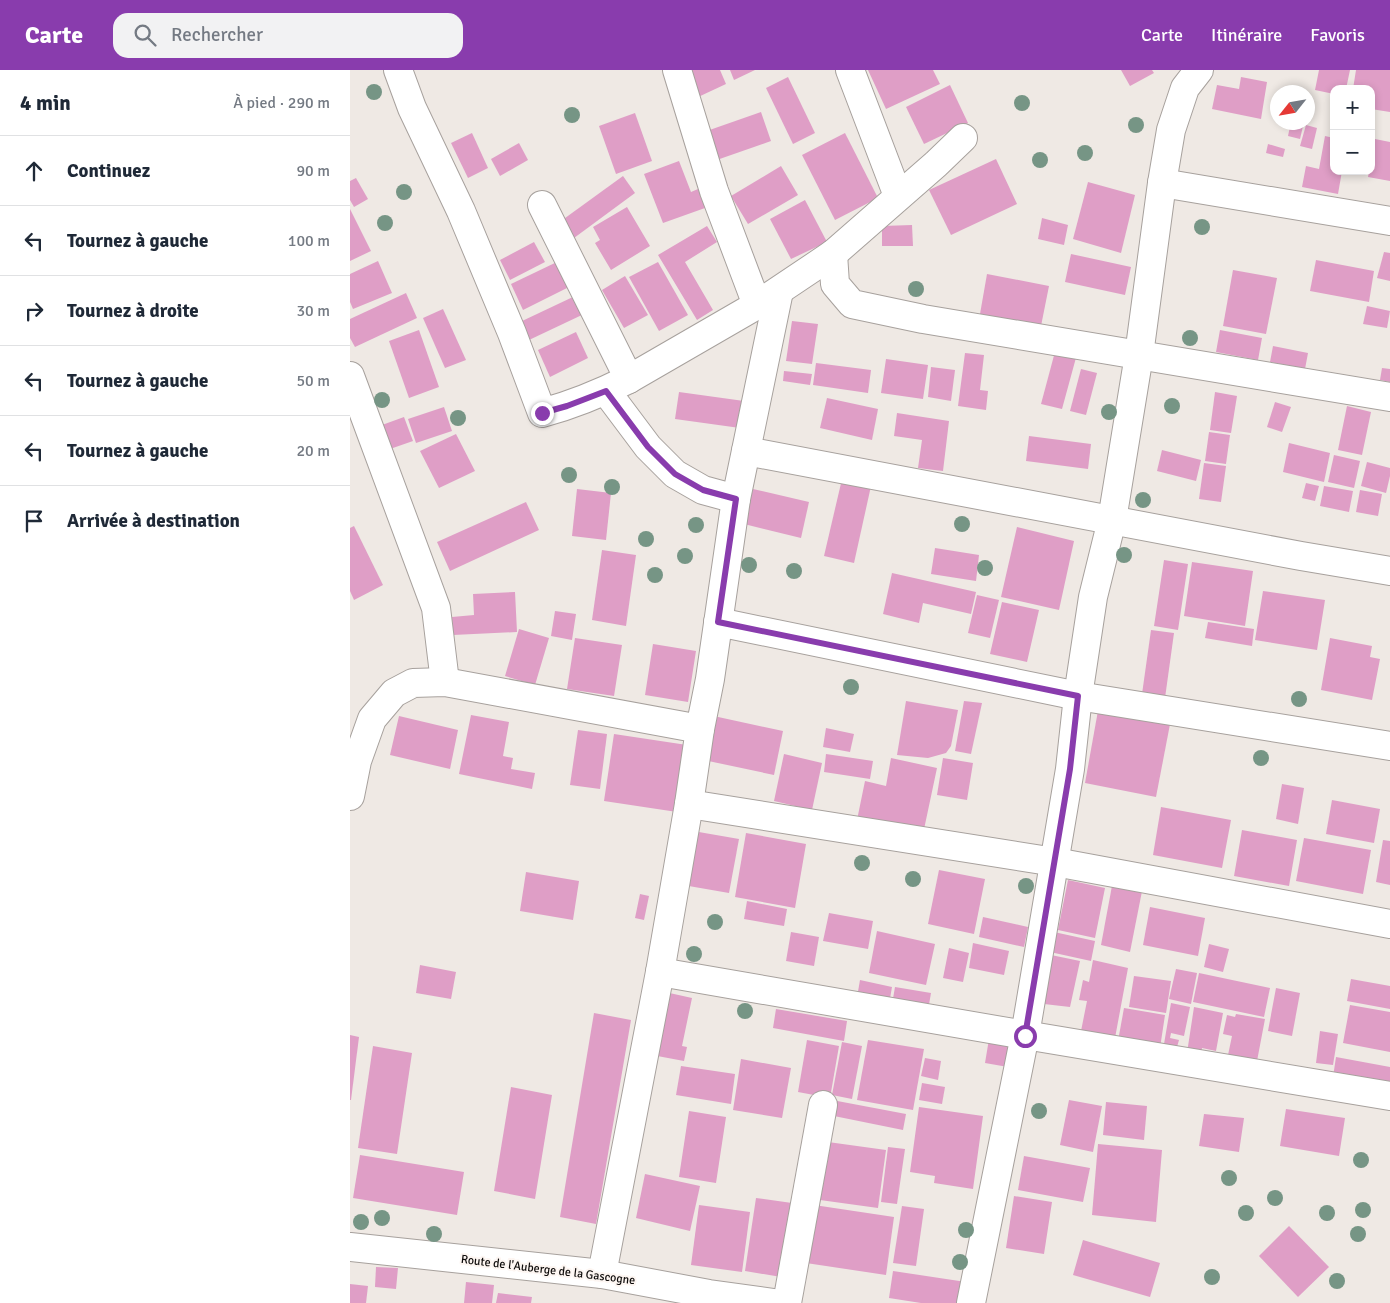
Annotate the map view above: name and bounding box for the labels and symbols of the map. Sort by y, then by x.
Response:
north arrow [1270,85,1315,130]
route end [531,402,554,425]
route start [1014,1025,1037,1048]
street label: Route de l'Auberge de la Gascogne [460,1252,636,1288]

